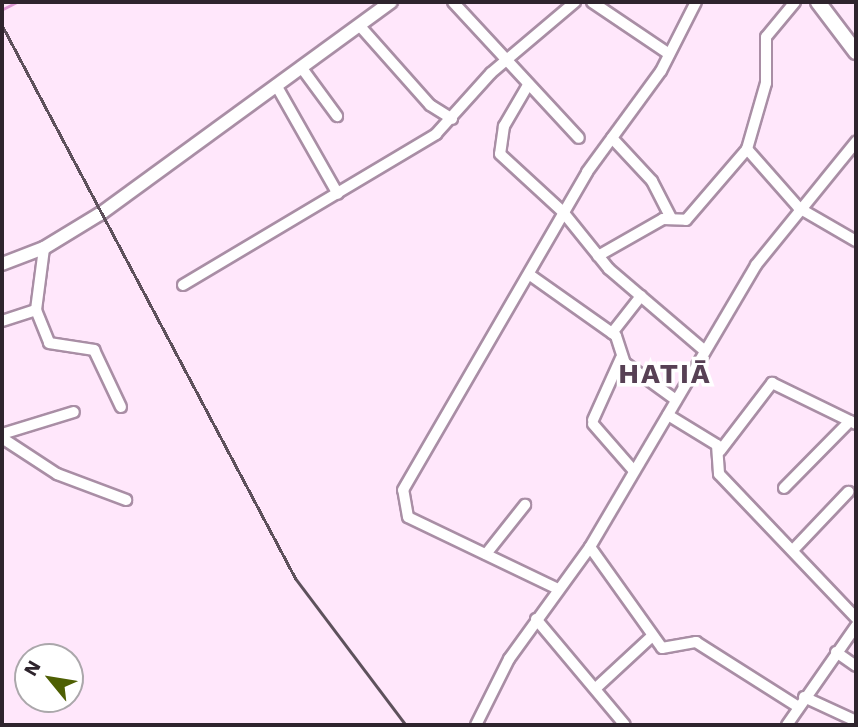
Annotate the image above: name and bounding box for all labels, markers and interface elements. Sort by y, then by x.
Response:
district label: HATIĀ [619,357,711,391]
north arrow [14,643,84,713]
text: N [19,656,46,680]

